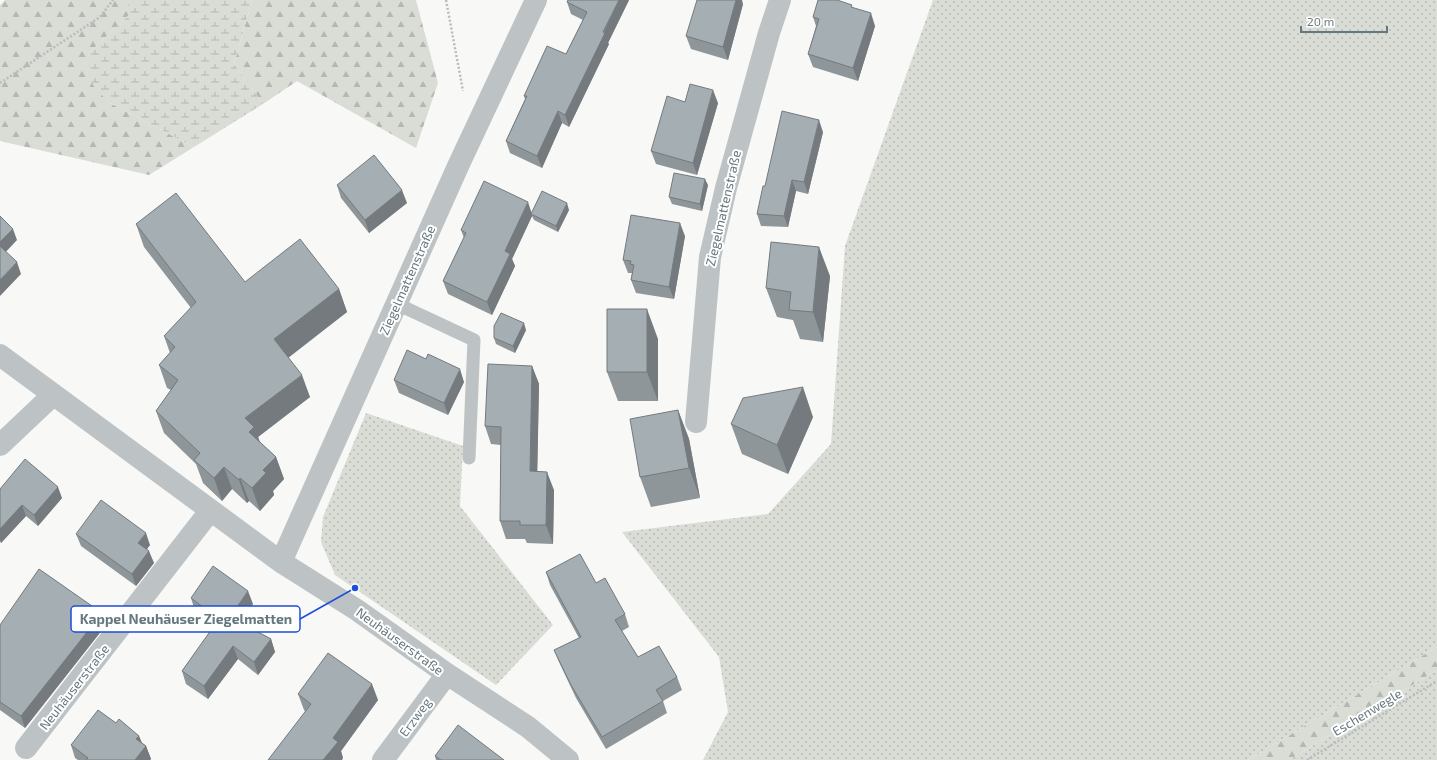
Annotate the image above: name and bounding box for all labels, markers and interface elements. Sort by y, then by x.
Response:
scale bar [1301,8,1387,34]
text: 20 m [1307,14,1334,28]
street label: Ziegelmattenstraße [702,149,744,267]
street label: Ziegelmattenstraße [376,223,438,337]
street label: Neuhäuserstraße [353,604,447,678]
callout: Kappel Neuhäuser Ziegelmatten [71,606,300,632]
text: Kappel Neuhäuser Ziegelmatten [80,610,292,627]
street label: Neuhäuserstraße [36,641,112,733]
street label: Eschenwegle [1329,685,1405,739]
street label: Erzweg [396,694,434,740]

